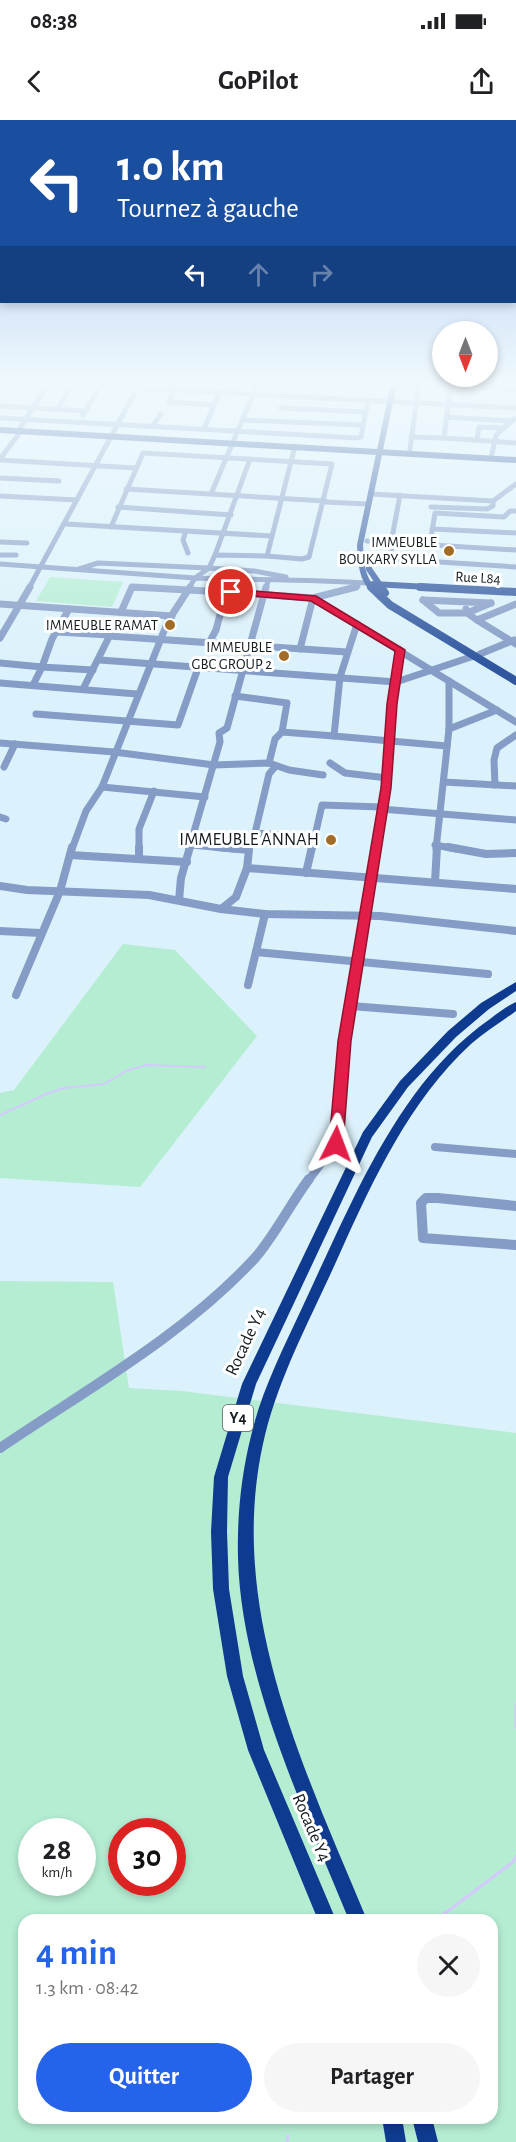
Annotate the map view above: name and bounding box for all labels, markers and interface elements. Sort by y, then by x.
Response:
text: 08:38 [30,10,78,32]
icon: back [18,65,51,98]
icon: share [465,65,498,98]
text: GoPilot [218,67,298,94]
icon: left [18,144,96,222]
text: 1.0 km [117,146,225,188]
text: Tournez à gauche [117,195,299,222]
icon: left [179,258,212,291]
icon: ahead [242,258,275,291]
icon: right [305,258,338,291]
north arrow [432,321,498,387]
map controls [432,321,498,387]
place label: IMMEUBLE BOUKARY SYLLA [339,535,437,567]
marker: IMMEUBLE BOUKARY SYLLA [442,544,456,558]
pin [205,566,256,617]
street label: Rue L84 [455,569,501,587]
icon: arrive [214,575,247,608]
place label: IMMEUBLE RAMAT [46,618,159,633]
marker: IMMEUBLE RAMAT [163,618,177,632]
place label: IMMEUBLE GBC GROUP 2 [191,640,272,672]
marker: IMMEUBLE GBC GROUP 2 [277,649,291,663]
place label: IMMEUBLE ANNAH [179,831,319,849]
marker: IMMEUBLE ANNAH [324,833,338,847]
position arrow [304,1112,368,1176]
street label: Rocade Y4 [223,1305,270,1378]
road number: Y4 [223,1405,253,1431]
street label: Rocade Y4 [289,1791,333,1865]
speed limit sign: 30 [108,1818,186,1896]
text: 28 [43,1835,71,1865]
text: km/h [42,1865,72,1880]
button: close [417,1934,480,1997]
text: 4 min [36,1935,117,1971]
text: 1.3 km · 08:42 [36,1978,139,1998]
button: Quitter [36,2043,252,2112]
button: Partager [264,2043,480,2112]

